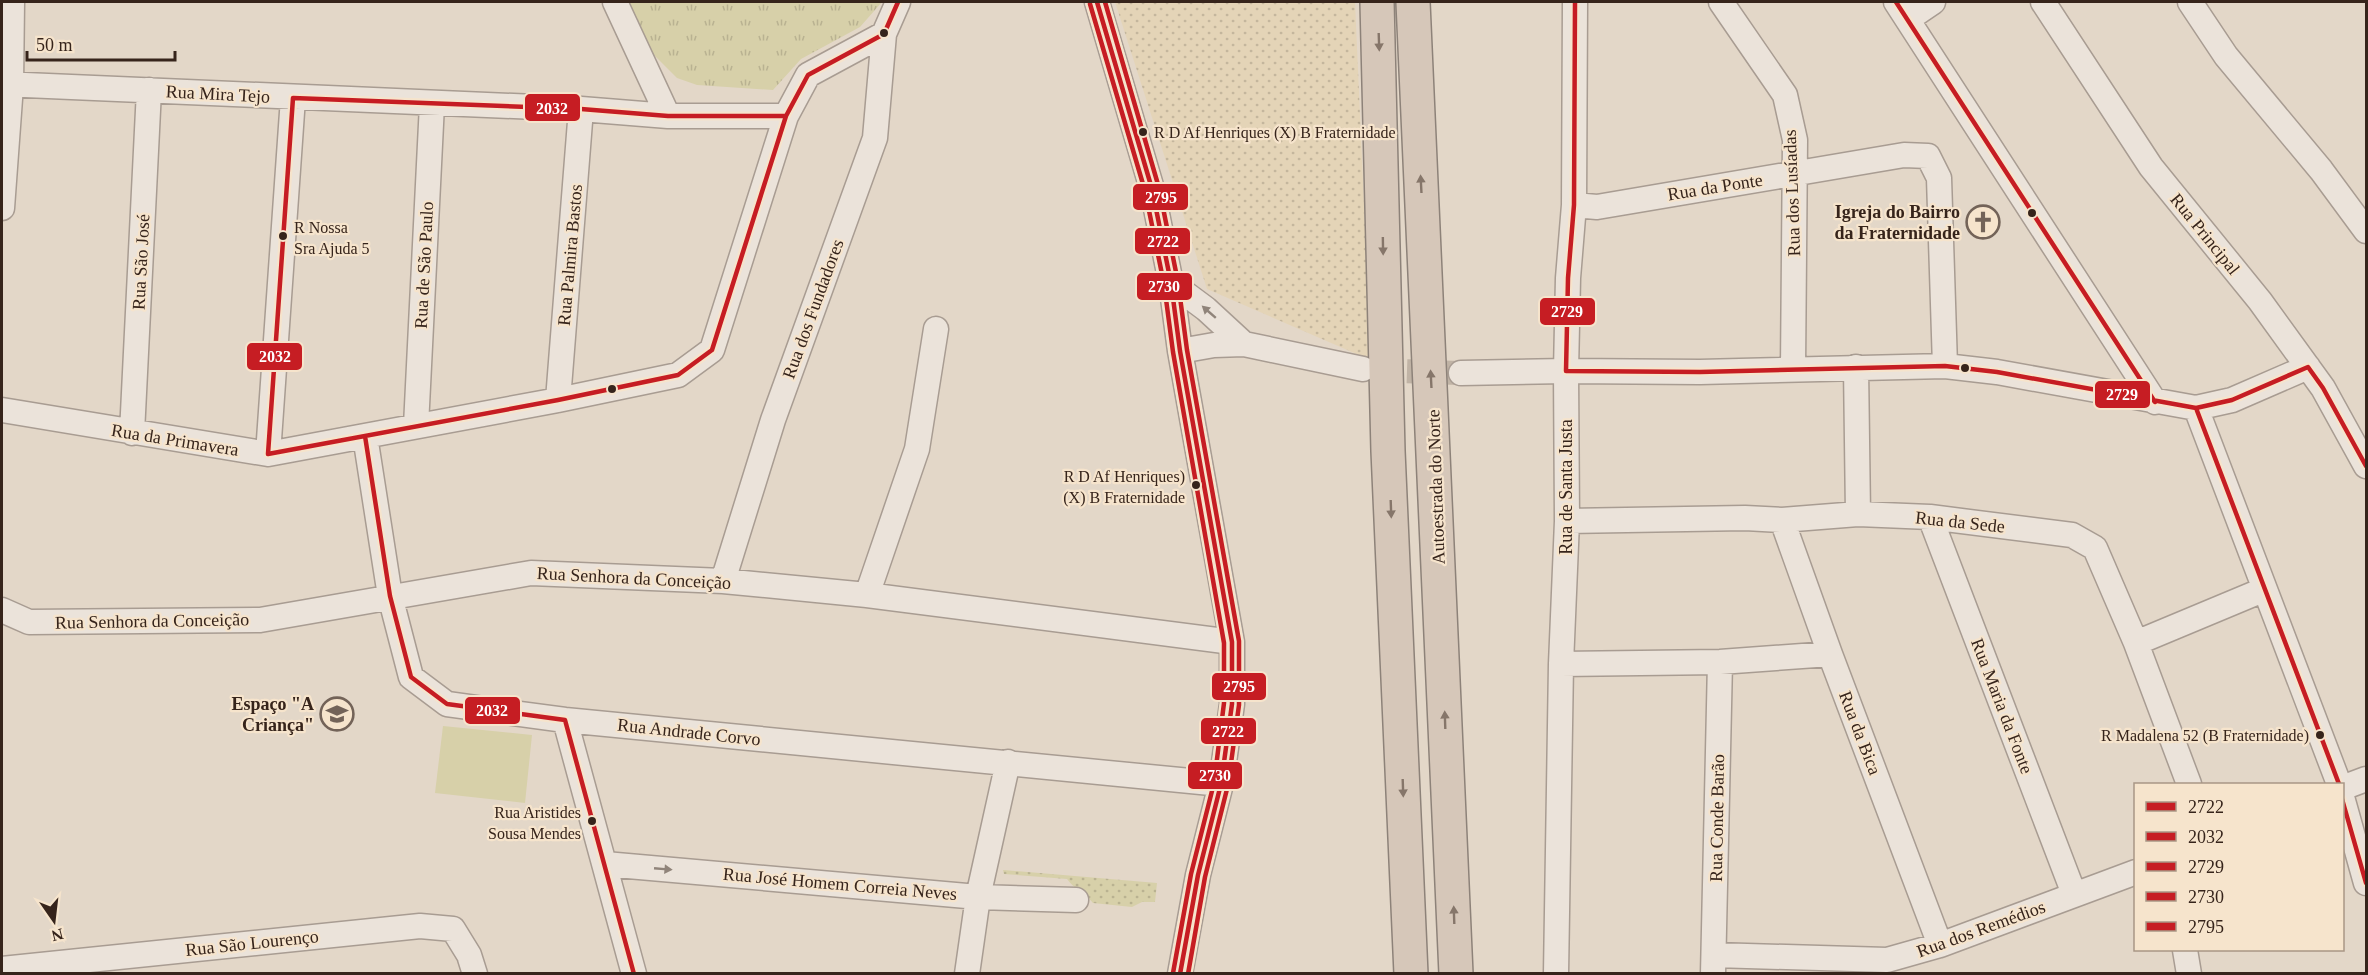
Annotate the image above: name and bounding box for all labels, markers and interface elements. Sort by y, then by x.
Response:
scale bar [27,24,176,62]
unlabelled marker [878,27,890,39]
one-way arrow [1374,32,1383,51]
text: 50 m [36,35,73,55]
street label: Rua Mira Tejo [165,81,271,107]
line badge: 2032 [524,93,581,122]
text: 2032 [536,100,568,117]
place label: R D Af Henriques (X) B Fraternidade [1154,124,1396,142]
marker: R D Af Henriques (X) B Fraternidade [1137,126,1149,138]
street label: Rua dos Lusíadas [1780,129,1804,257]
street label: Rua da Ponte [1666,170,1764,204]
one-way arrow [1417,174,1426,193]
street label: Rua Palmira Bastos [554,183,586,327]
line badge: 2795 [1132,183,1189,211]
text: 2795 [1145,189,1177,206]
street label: Rua Principal [2166,189,2244,279]
street label: Rua de São Paulo [411,201,437,329]
place label: Igreja do Bairro da Fraternidade [1835,202,1960,243]
church icon: Igreja do Bairro da Fraternidade [1965,204,2001,240]
unlabelled marker [2026,207,2038,219]
street label: Rua São José [129,214,153,310]
place label: R Nossa Sra Ajuda 5 [294,219,370,258]
line badge: 2722 [1134,227,1191,255]
marker: R Nossa Sra Ajuda 5 [277,230,289,242]
text: 2722 [1147,233,1179,250]
one-way arrow [1379,236,1388,255]
street label: Rua dos Fundadores [778,237,848,381]
line badge: 2730 [1136,272,1193,301]
text: 2730 [1148,278,1180,295]
line badge: 2729 [1539,297,1596,326]
text: 2729 [1551,303,1583,320]
one-way arrow [1202,306,1217,319]
line badge: 2032 [246,342,303,371]
text: 2032 [259,348,291,365]
unlabelled marker [1959,362,1971,374]
one-way arrow [1426,369,1435,388]
line badge: 2729 [2094,380,2151,409]
unlabelled marker [606,383,618,395]
text: 2729 [2106,386,2138,403]
street label: Autoestrada do Norte [1423,409,1449,565]
street label: Rua de Santa Justa [1556,419,1576,555]
street label: Rua da Primavera [110,420,240,460]
place label: R D Af Henriques) (X) B Fraternidade [1063,468,1185,507]
marker: R D Af Henriques) (X) B Fraternidade [1190,479,1202,491]
one-way arrow [1386,500,1395,519]
street label: Rua da Sede [1914,507,2006,537]
street label: Rua Senhora da Conceição [536,563,732,593]
street label: Rua Senhora da Conceição [55,609,249,633]
street label: Rua Maria da Fonte [1967,635,2037,777]
line badge: 2795 [1211,672,1267,701]
text: 2795 [1223,678,1255,695]
street label: Rua da Bica [1835,688,1885,778]
place label: Espaço "A Criança" [231,694,314,735]
school or university icon: Espaço "A Criança" [319,696,355,732]
line badge: 2032 [464,696,521,725]
text: 2032 [476,702,508,719]
one-way arrow [1441,711,1450,730]
street label: Rua Andrade Corvo [616,715,762,749]
line badge: 2722 [1200,717,1257,745]
text: 2722 [1212,723,1244,740]
place label: R Madalena 52 (B Fraternidade) [2101,727,2309,745]
marker: R Madalena 52 (B Fraternidade) [2314,729,2326,741]
street label: Rua Conde Barão [1706,754,1728,882]
line badge: 2730 [1187,761,1243,790]
text: 2730 [1199,767,1231,784]
one-way arrow [1398,778,1407,797]
legend [2134,783,2344,951]
text: 2722 [2188,797,2224,817]
place label: Rua Aristides Sousa Mendes [488,804,581,842]
marker: Rua Aristides Sousa Mendes [586,815,598,827]
text: 2032 [2188,827,2224,847]
text: 2729 [2188,857,2224,877]
one-way arrow [654,864,673,874]
street label: Rua José Homem Correia Neves [722,864,958,904]
text: 2730 [2188,887,2224,907]
north arrow [24,891,84,951]
street label: Rua dos Remédios [1914,897,2048,961]
one-way arrow [1449,906,1458,925]
text: 2795 [2188,917,2224,937]
text: N [49,925,65,945]
street label: Rua São Lourenço [184,926,320,960]

